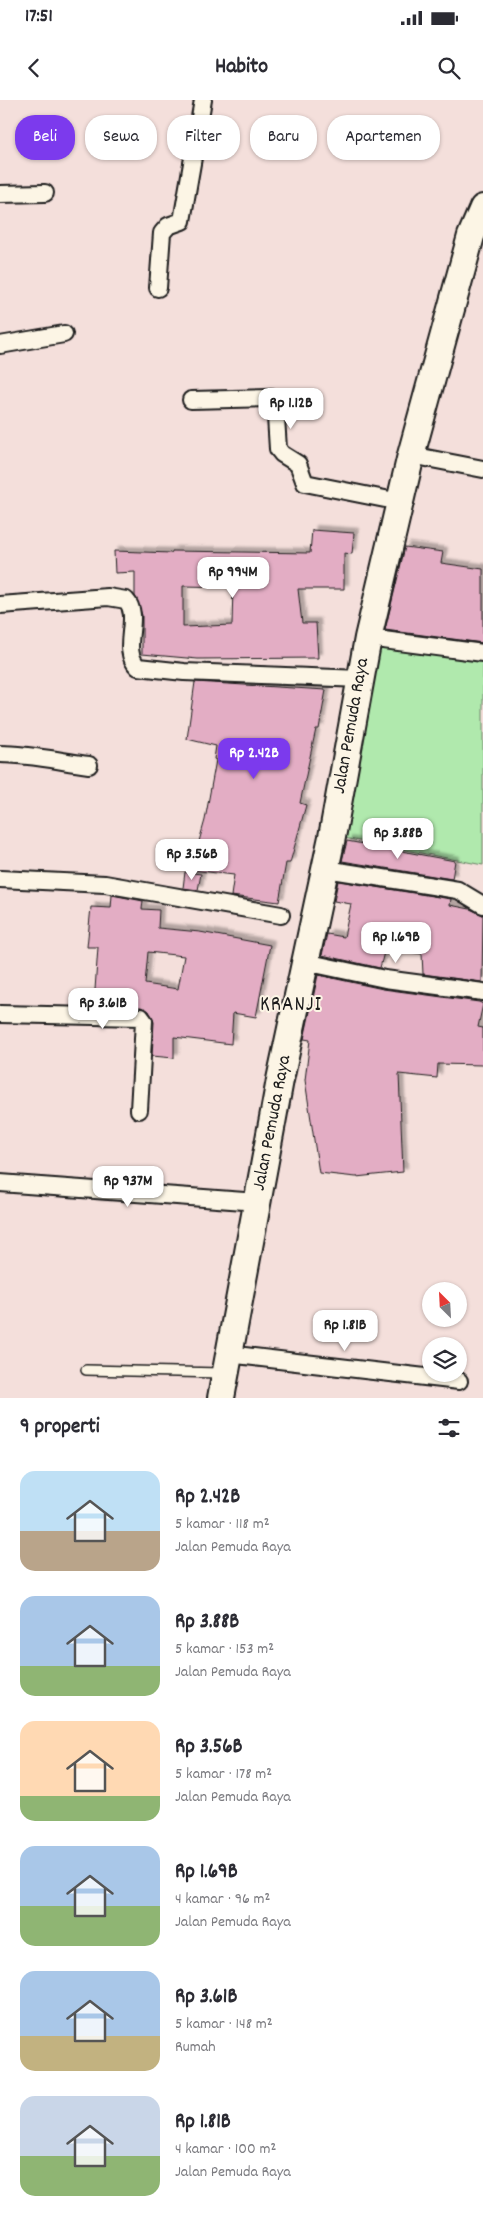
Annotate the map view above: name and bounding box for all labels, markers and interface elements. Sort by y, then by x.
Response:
text: 17:51 [25,4,53,31]
text: Habito [215,52,268,83]
icon: back [20,54,48,82]
icon: search [435,54,463,82]
chip: Beli [15,115,75,160]
chip: Sewa [85,115,157,160]
chip: Filter [167,115,240,160]
chip: Baru [250,115,317,160]
chip: Apartemen [327,115,440,160]
pin: Rp 1.12B [239,388,343,430]
text: Rp 1.12B [269,392,313,415]
pin: Rp 994M [187,556,279,599]
text: Rp 994M [208,561,258,584]
street label: Jalan Pemuda Raya [327,655,377,796]
pin: Rp 2.42B [202,738,306,780]
text: Rp 2.42B [229,742,279,765]
pin: Rp 3.88B [346,818,450,860]
text: Rp 3.88B [373,822,423,845]
pin: Rp 3.56B [140,838,244,881]
text: Rp 3.56B [166,843,218,866]
pin: Rp 1.69B [344,922,448,964]
text: Rp 1.69B [372,926,420,949]
pin: Rp 3.61B [51,988,155,1030]
district label: KRANJI [260,991,322,1021]
text: Rp 3.61B [79,992,127,1015]
street label: Jalan Pemuda Raya [247,1052,300,1193]
pin: Rp 937M [82,1166,174,1208]
text: Rp 937M [104,1170,152,1193]
north arrow [422,1282,468,1328]
map controls [422,1282,467,1382]
pin: Rp 1.81B [293,1310,397,1352]
text: Rp 1.81B [324,1314,366,1337]
button: layers [422,1337,467,1382]
text: 9 properti [20,1413,100,1443]
icon: filters [435,1414,463,1442]
text: Rp 2.42B [175,1483,240,1513]
icon: home [60,1491,120,1551]
text: 5 kamar · 118 m² [175,1513,269,1536]
text: Jalan Pemuda Raya [175,1536,291,1559]
text: Rp 3.88B [175,1608,239,1638]
icon: home [60,1616,120,1676]
text: 5 kamar · 153 m² [175,1638,274,1661]
text: Jalan Pemuda Raya [175,1661,291,1684]
text: Rp 3.56B [175,1733,243,1763]
icon: home [60,1741,120,1801]
text: 5 kamar · 178 m² [175,1763,272,1786]
text: Jalan Pemuda Raya [175,1786,291,1809]
text: Rp 1.69B [175,1858,238,1888]
icon: home [60,1866,120,1926]
text: 4 kamar · 96 m² [175,1888,270,1911]
text: Jalan Pemuda Raya [175,1911,291,1934]
text: Rp 3.61B [175,1983,237,2013]
icon: home [60,1991,120,2051]
text: 5 kamar · 148 m² [175,2013,273,2036]
text: Rumah [175,2036,216,2059]
text: Rp 1.81B [175,2108,231,2138]
icon: home [60,2116,120,2176]
text: 4 kamar · 100 m² [175,2138,276,2161]
text: Jalan Pemuda Raya [175,2161,291,2184]

